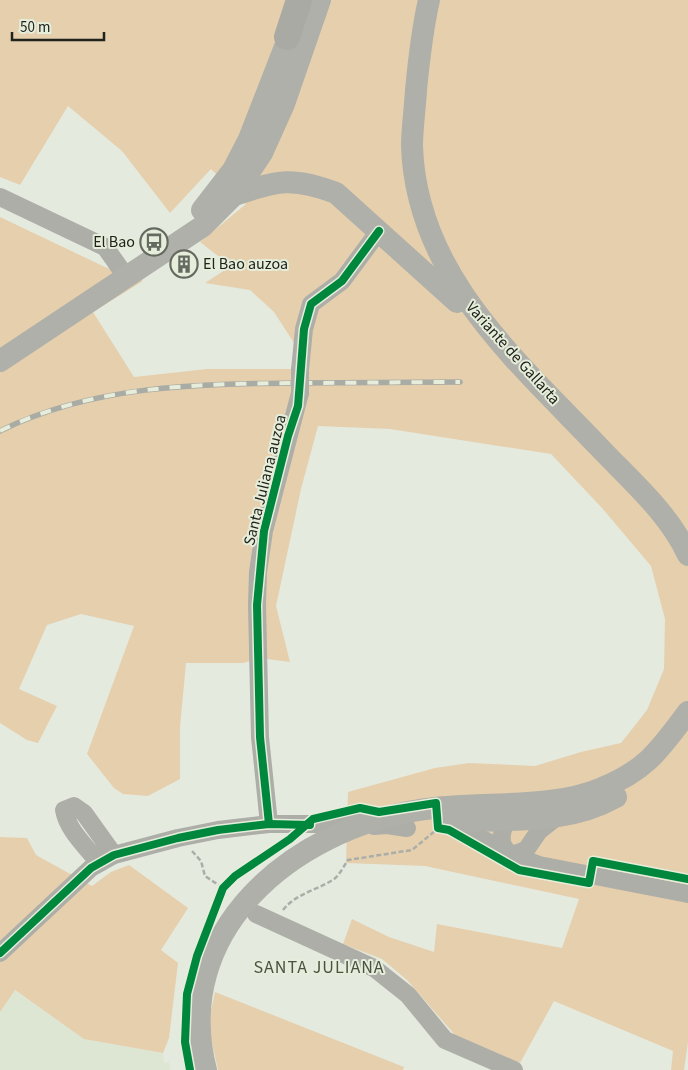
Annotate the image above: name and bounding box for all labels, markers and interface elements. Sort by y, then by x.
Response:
scale bar [12,10,105,42]
text: 50 m [20,17,50,38]
bus stop icon: El Bao [139,227,169,257]
place label: El Bao [93,231,135,253]
building icon: El Bao auzoa [169,249,199,279]
place label: El Bao auzoa [203,253,288,275]
street label: Variante de Gallarta [461,297,565,409]
street label: Santa Juliana auzoa [238,412,292,548]
district label: SANTA JULIANA [253,955,385,980]

